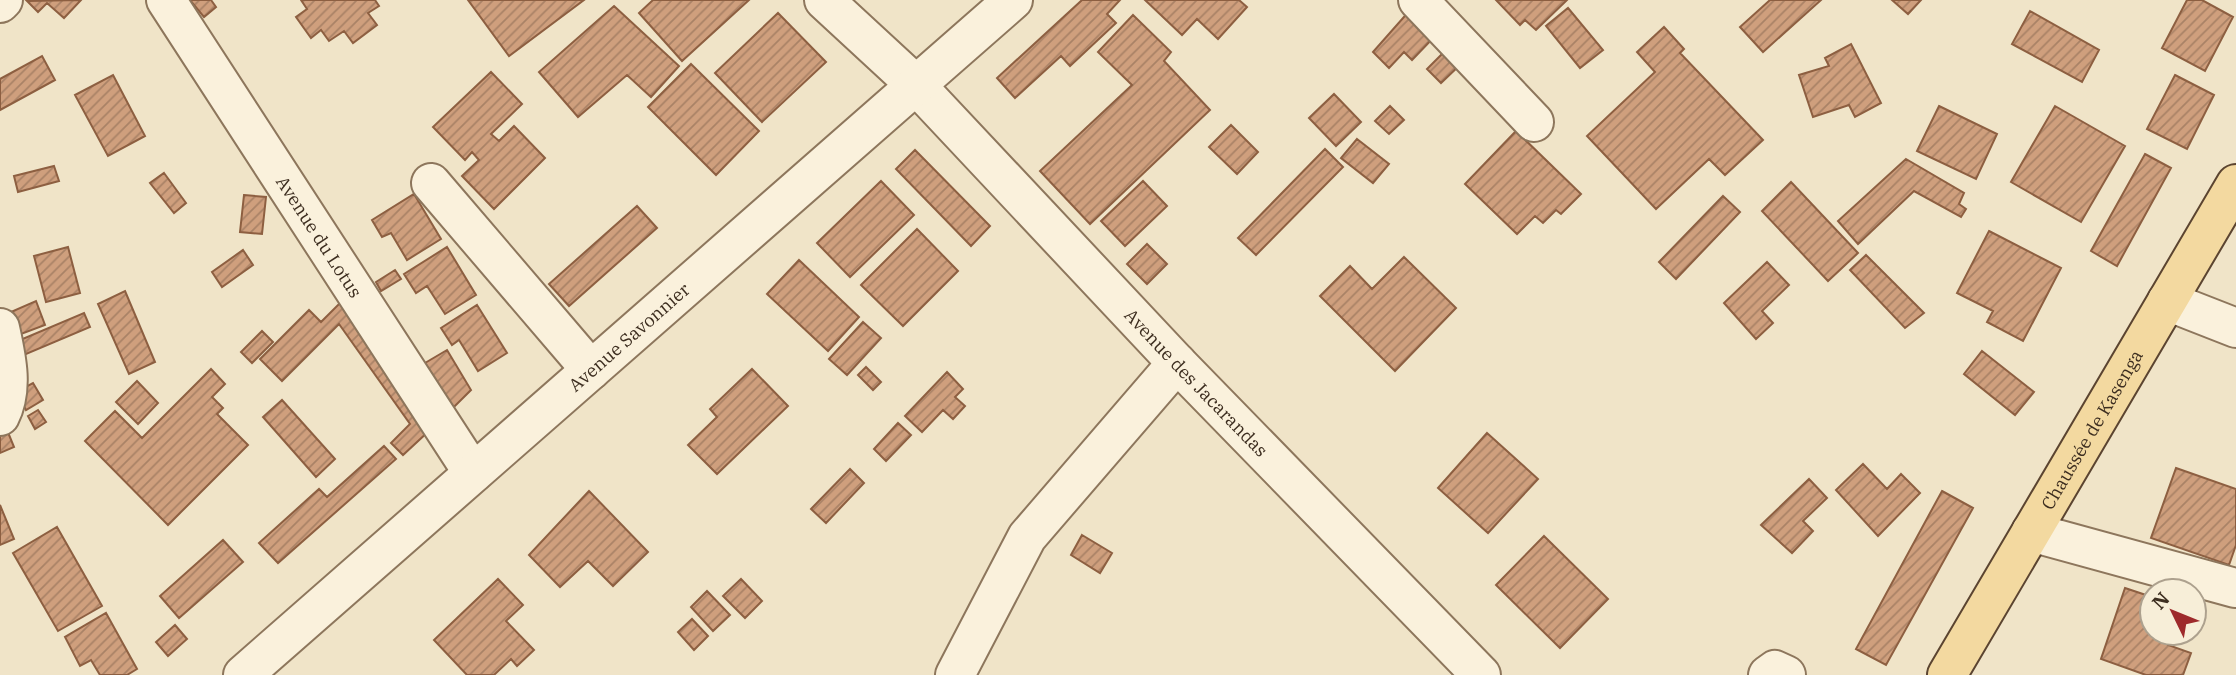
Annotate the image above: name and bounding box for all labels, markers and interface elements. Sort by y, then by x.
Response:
street label: Avenue du Lotus [272,171,368,302]
street label: Avenue Savonnier [563,278,694,396]
street label: Avenue des Jacarandas [1120,303,1273,461]
street label: Chaussée de Kasenga [2036,345,2148,513]
north arrow [2138,577,2208,647]
text: N [2147,587,2174,614]

